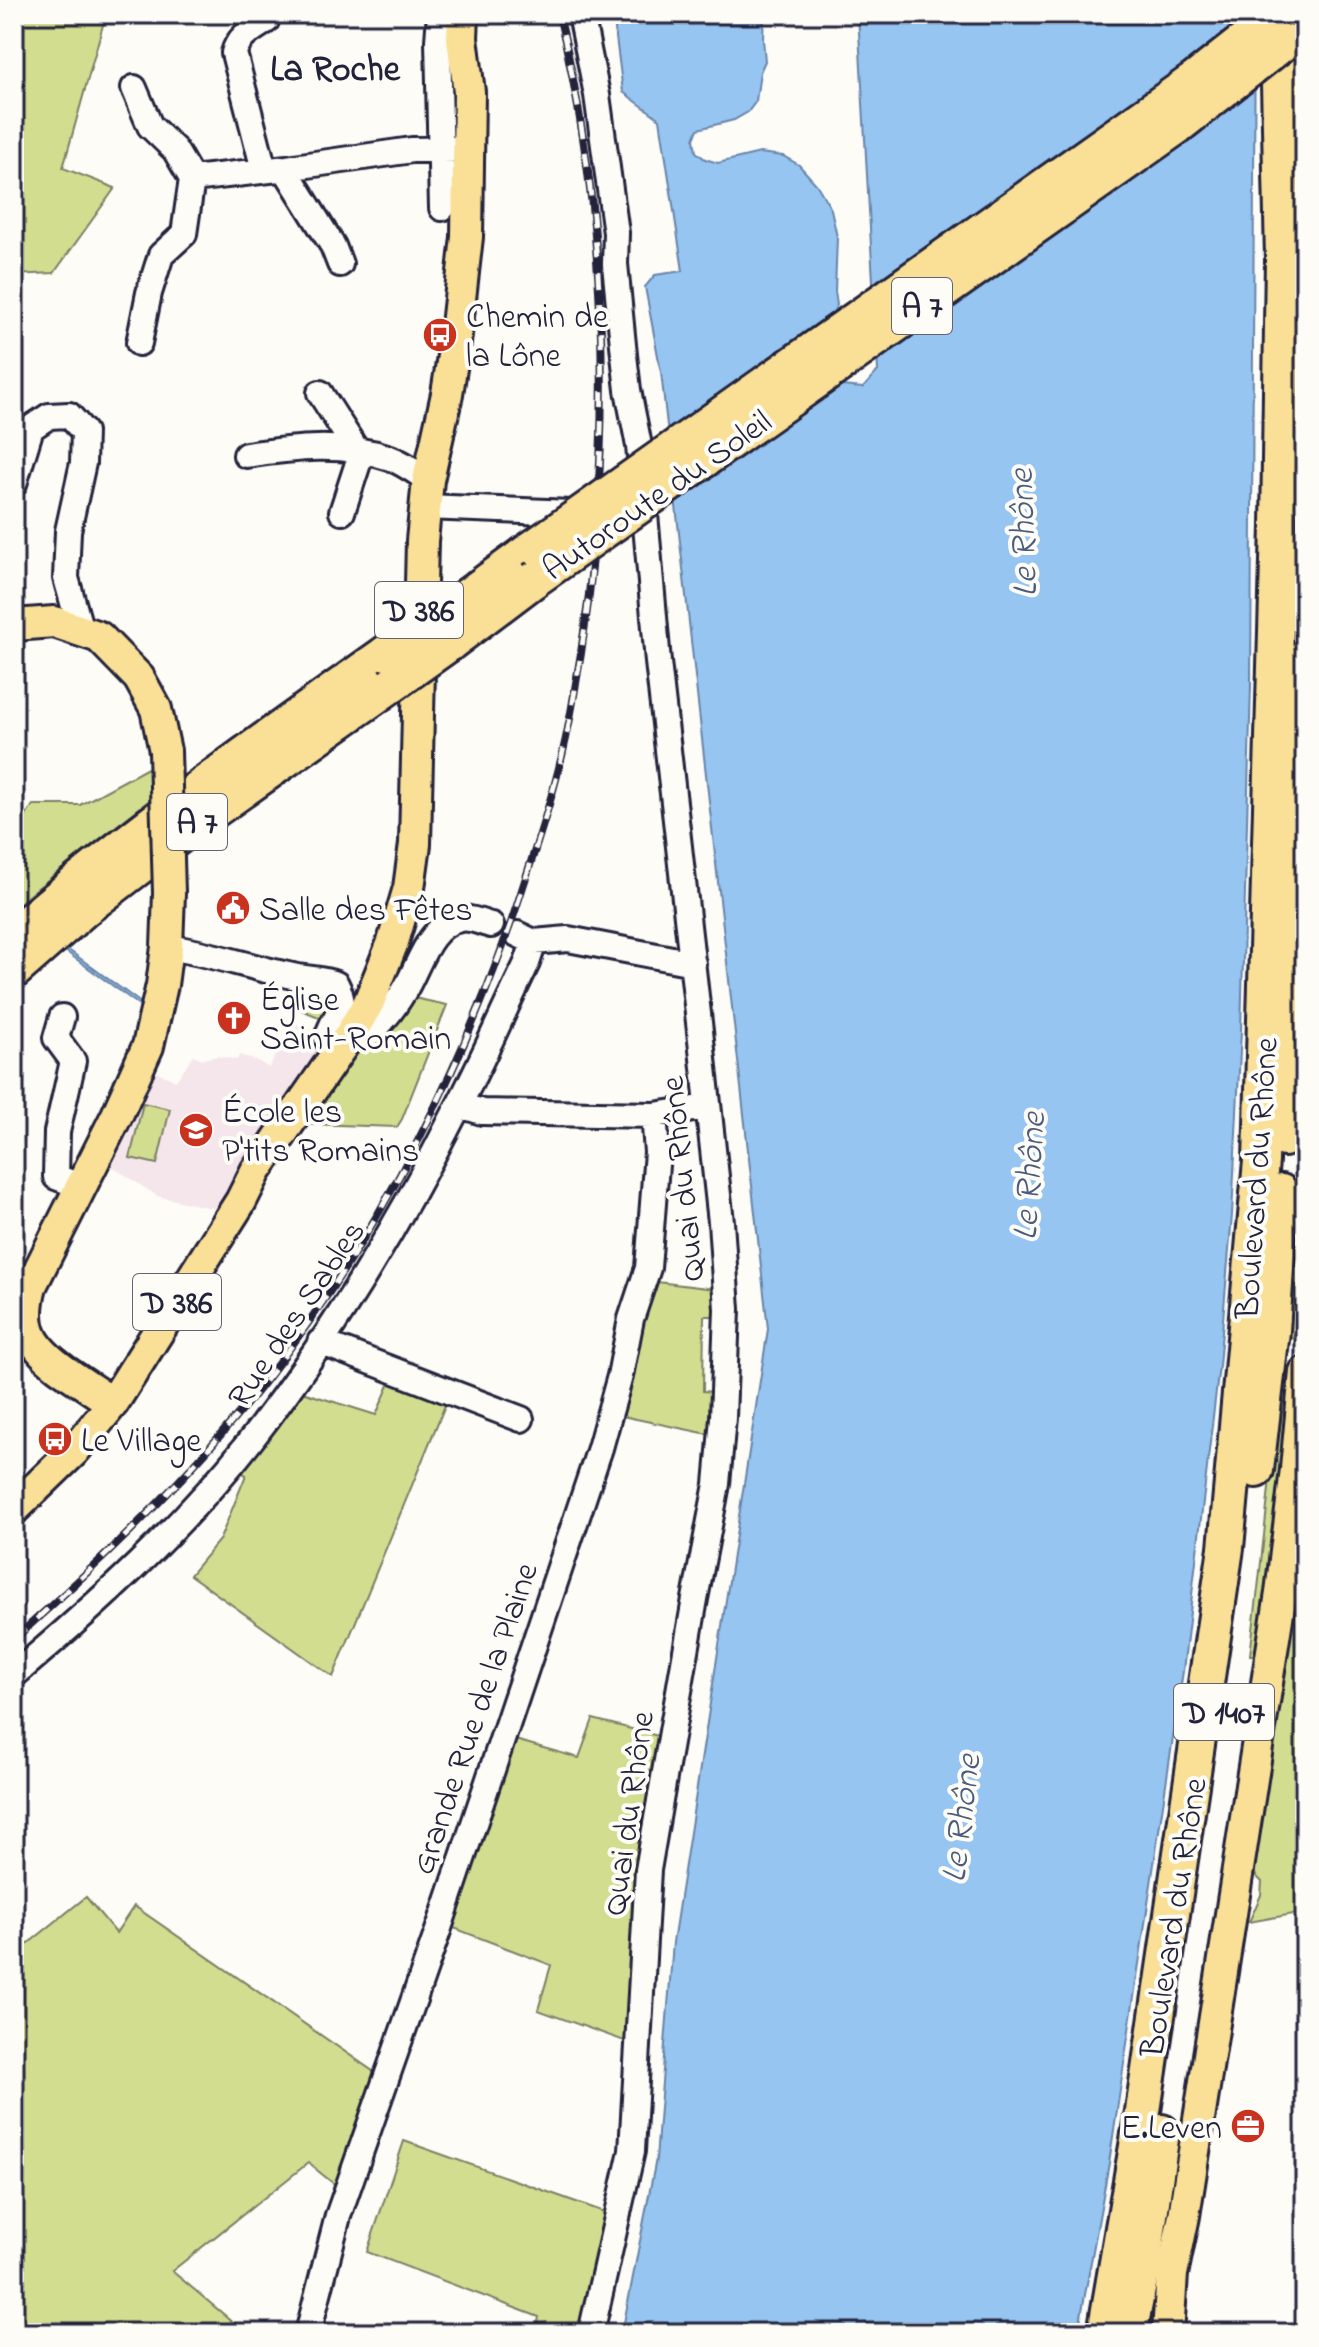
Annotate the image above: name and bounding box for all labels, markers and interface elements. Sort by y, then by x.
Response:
district label: La Roche [270,45,401,98]
road number: A 7 [892,278,952,334]
place label: Chemin de la Lône [466,294,609,383]
bus stop icon: Chemin de la Lône [421,316,459,354]
street label: Autoroute du Soleil [533,399,783,595]
water label: Le Rhône [997,466,1054,598]
road number: D 386 [375,582,463,638]
road number: A 7 [167,794,227,850]
place label: Salle des Fêtes [259,887,473,937]
public building icon: Salle des Fêtes [214,889,252,927]
place label: Église Saint-Romain [260,977,451,1066]
church icon: Église Saint-Romain [215,999,253,1037]
street label: Boulevard du Rhône [1224,1035,1294,1322]
street label: Quai du Rhône [649,1073,721,1284]
place label: École les P'tits Romains [222,1089,419,1178]
water label: Le Rhône [1001,1109,1063,1242]
school or university icon: École les P'tits Romains [177,1111,215,1149]
street label: Rue des Sables [217,1211,380,1419]
road number: D 386 [133,1274,221,1330]
place label: Le Village [81,1418,202,1468]
bus stop icon: Le Village [36,1420,74,1458]
street label: Grande Rue de la Plaine [400,1556,554,1882]
road number: D 1407 [1174,1684,1274,1740]
street label: Quai du Rhône [592,1707,670,1919]
water label: Le Rhône [929,1750,998,1885]
street label: Boulevard du Rhône [1129,1774,1223,2062]
place label: E.Leven [1121,2105,1222,2155]
office icon: E.Leven [1229,2107,1267,2145]

